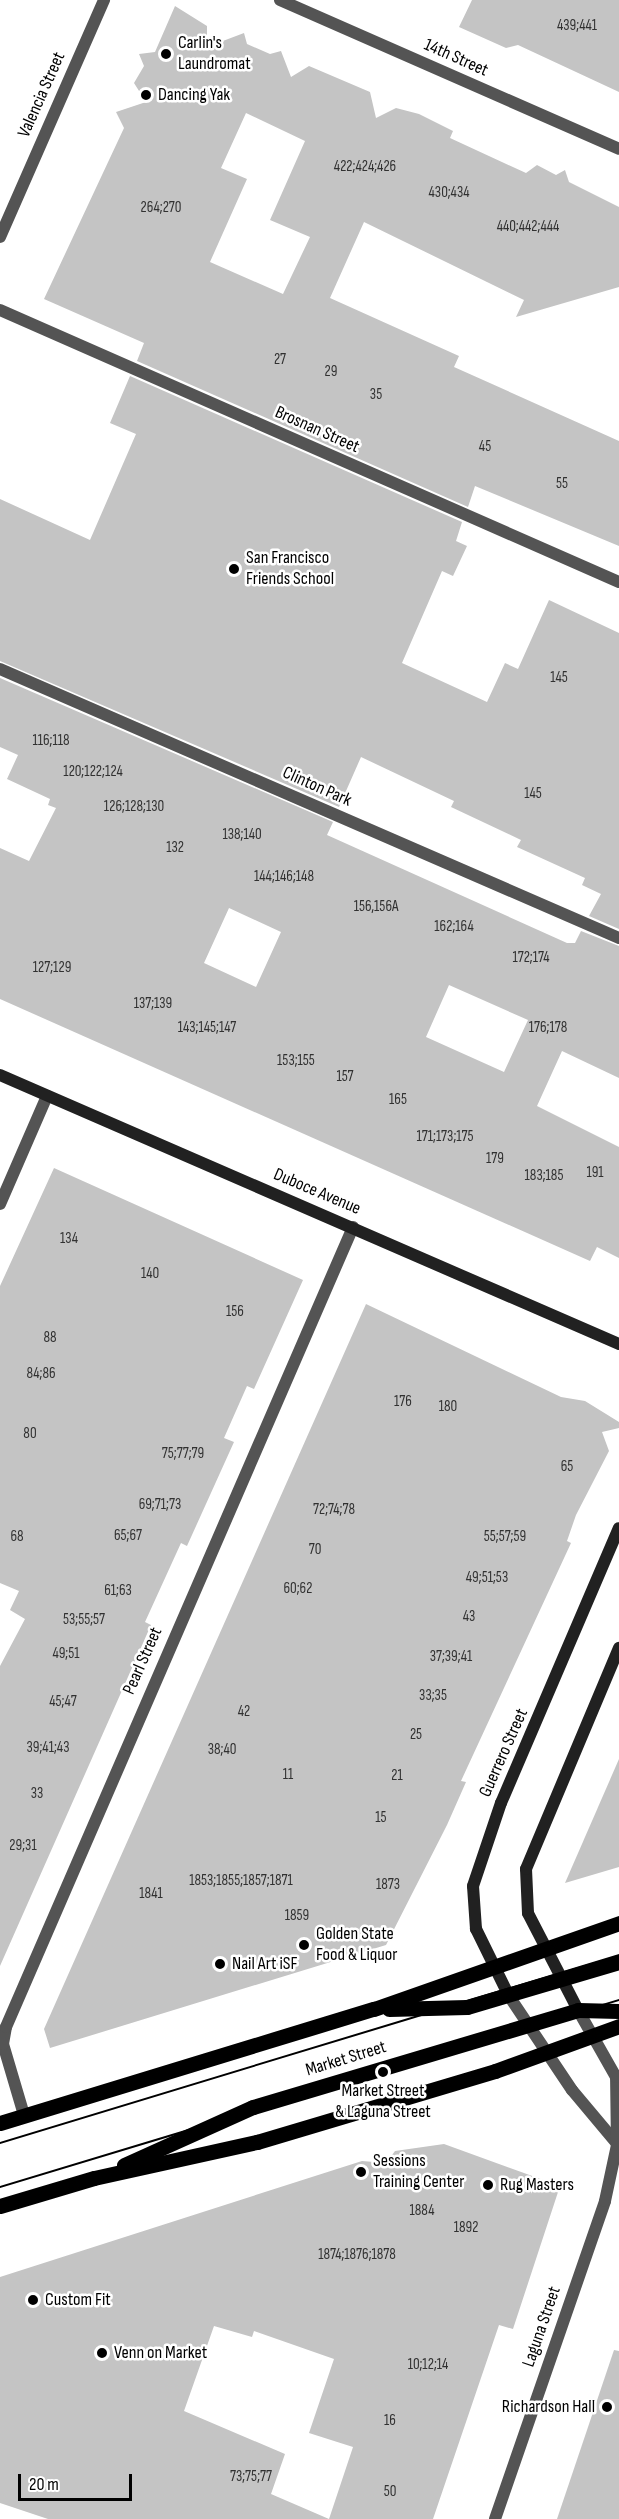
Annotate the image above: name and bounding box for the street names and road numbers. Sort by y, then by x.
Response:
street label: 14th Street [421,34,491,82]
street label: Valencia Street [14,49,70,141]
street label: Brosnan Street [271,402,363,458]
street label: Clinton Park [279,762,355,812]
street label: Duboce Avenue [270,1164,364,1220]
street label: Pearl Street [119,1624,167,1698]
street label: Guerrero Street [475,1706,533,1800]
street label: Market Street [303,2037,389,2081]
street label: Laguna Street [518,2284,566,2370]

